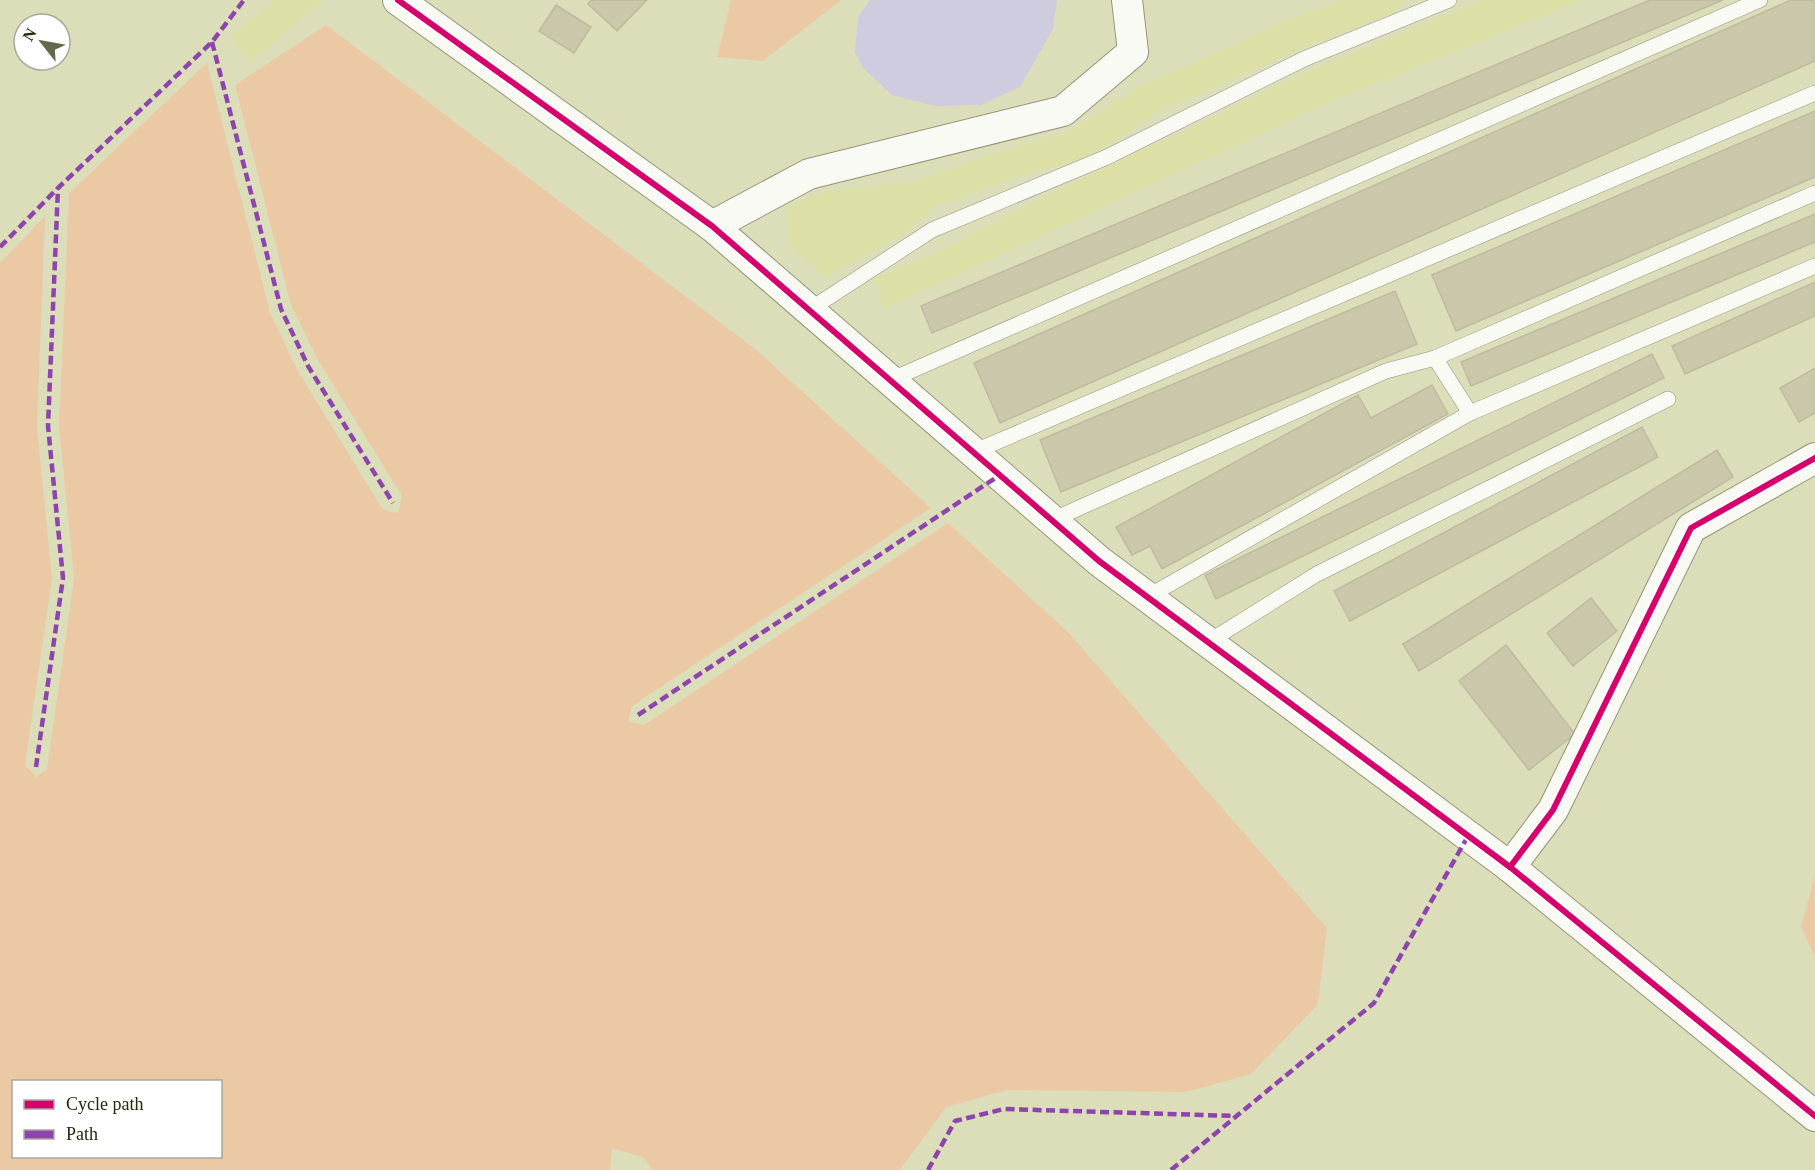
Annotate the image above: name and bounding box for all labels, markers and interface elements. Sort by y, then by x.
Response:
north arrow [12,12,72,72]
text: N [19,25,40,44]
legend [12,1080,222,1158]
text: Cycle path [66,1094,143,1114]
text: Path [66,1124,98,1144]

